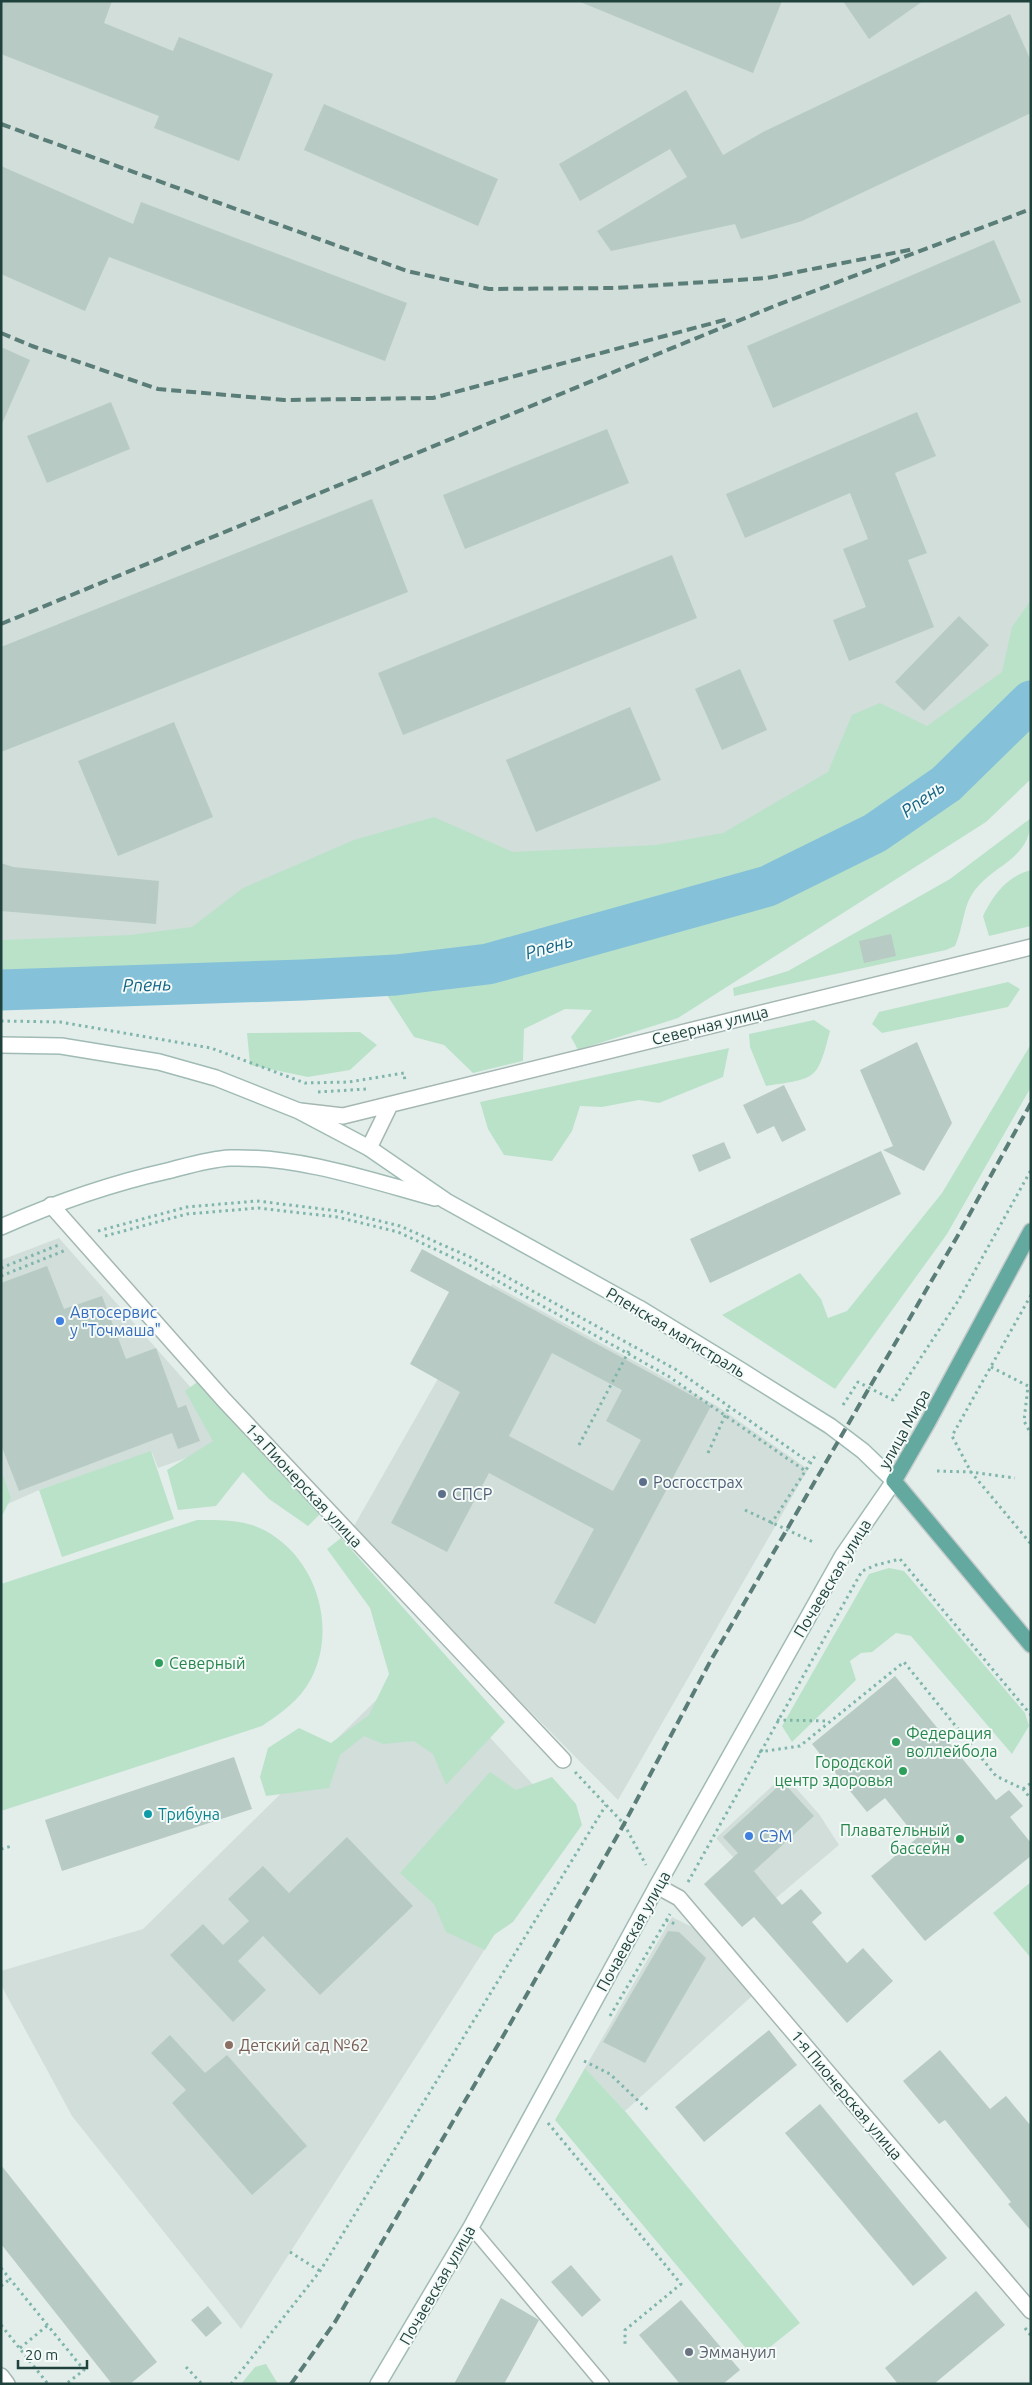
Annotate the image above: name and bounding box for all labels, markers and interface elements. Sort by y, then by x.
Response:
water label: Рпень [897,776,948,821]
water label: Рпень [522,930,575,962]
water label: Рпень [122,973,172,995]
street label: Северная улица [650,1002,770,1048]
street label: Рпенская магистраль [603,1283,749,1381]
place label: Автосервис у "Точмаша" [70,1303,161,1339]
marker: Автосервис у "Точмаша" [54,1315,66,1327]
street label: улица Мира [875,1386,933,1472]
street label: 1-я Пионерская улица [242,1419,366,1551]
place label: Росгосстрах [653,1473,743,1491]
marker: Росгосстрах [637,1476,649,1488]
place label: СПСР [452,1485,492,1503]
marker: СПСР [436,1488,448,1500]
street label: Почаевская улица [790,1516,874,1640]
place label: Северный [169,1654,245,1672]
marker: Северный [153,1657,165,1669]
place label: Федерация воллейбола [906,1724,998,1760]
marker: Федерация воллейбола [890,1736,902,1748]
place label: Городской центр здоровья [775,1753,893,1789]
marker: Городской центр здоровья [897,1765,909,1777]
place label: Трибуна [158,1805,220,1823]
marker: Трибуна [142,1808,154,1820]
place label: Плавательный бассейн [840,1821,950,1857]
place label: СЭМ [759,1827,793,1845]
marker: СЭМ [743,1830,755,1842]
marker: Плавательный бассейн [954,1833,966,1845]
street label: Почаевская улица [592,1868,674,1994]
street label: 1-я Пионерская улица [788,2027,906,2163]
place label: Детский сад №62 [239,2036,369,2054]
marker: Детский сад №62 [223,2039,235,2051]
street label: Почаевская улица [396,2222,478,2348]
scale bar [18,2338,86,2370]
place label: Эммануил [699,2343,776,2361]
text: 20 m [25,2346,58,2363]
marker: Эммануил [683,2346,695,2358]

